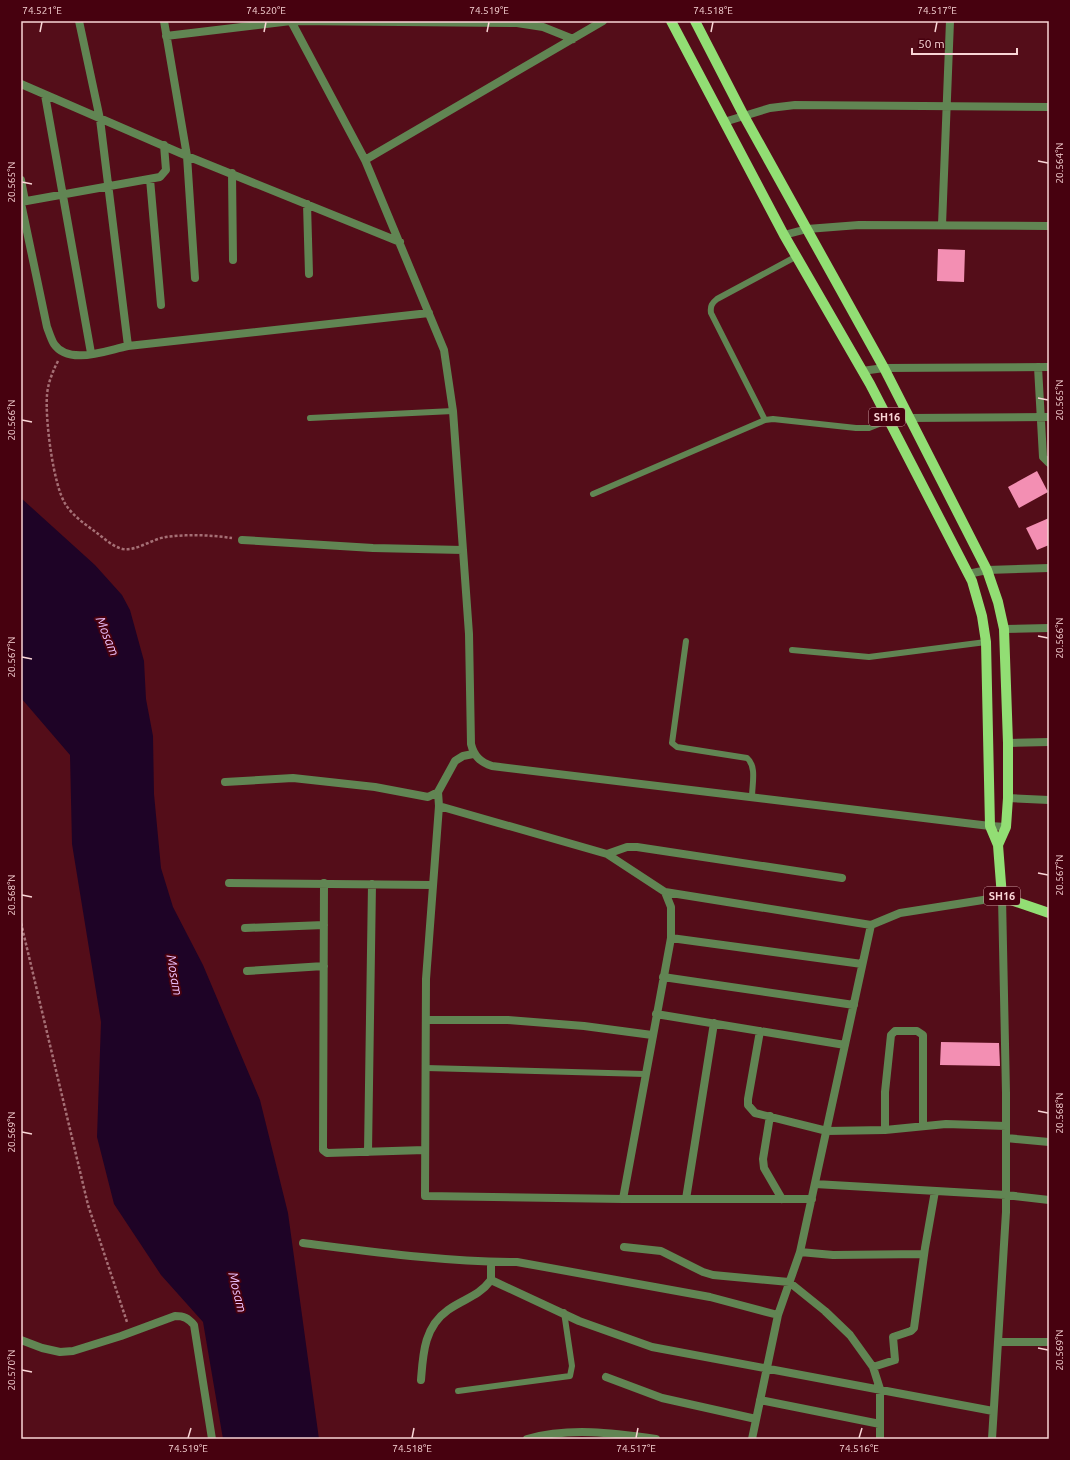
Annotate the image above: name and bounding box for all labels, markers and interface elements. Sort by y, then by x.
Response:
text: 74.521°E [22,5,62,16]
text: 74.520°E [246,5,286,16]
text: 74.519°E [469,5,509,16]
text: 74.518°E [693,5,733,16]
text: 74.517°E [917,5,957,16]
scale bar [912,30,1017,56]
text: 50 m [918,37,945,50]
text: 20.564°N [1054,142,1065,184]
text: 20.565°N [6,161,17,203]
text: 20.565°N [1054,379,1065,421]
text: 20.566°N [6,399,17,441]
road number: SH16 [869,408,905,426]
water label: Mosam [94,614,122,658]
text: 20.566°N [1054,617,1065,659]
text: 20.567°N [6,636,17,678]
text: 20.567°N [1054,854,1065,896]
text: 20.568°N [6,874,17,916]
road number: SH16 [984,887,1020,905]
water label: Mosam [165,953,186,997]
text: 20.568°N [1054,1092,1065,1134]
text: 20.569°N [6,1111,17,1153]
water label: Mosam [226,1270,250,1314]
text: 20.569°N [1054,1329,1065,1371]
text: 20.570°N [6,1349,17,1391]
text: 74.519°E [168,1443,208,1454]
text: 74.518°E [392,1443,432,1454]
text: 74.517°E [616,1443,656,1454]
text: 74.516°E [839,1443,879,1454]

